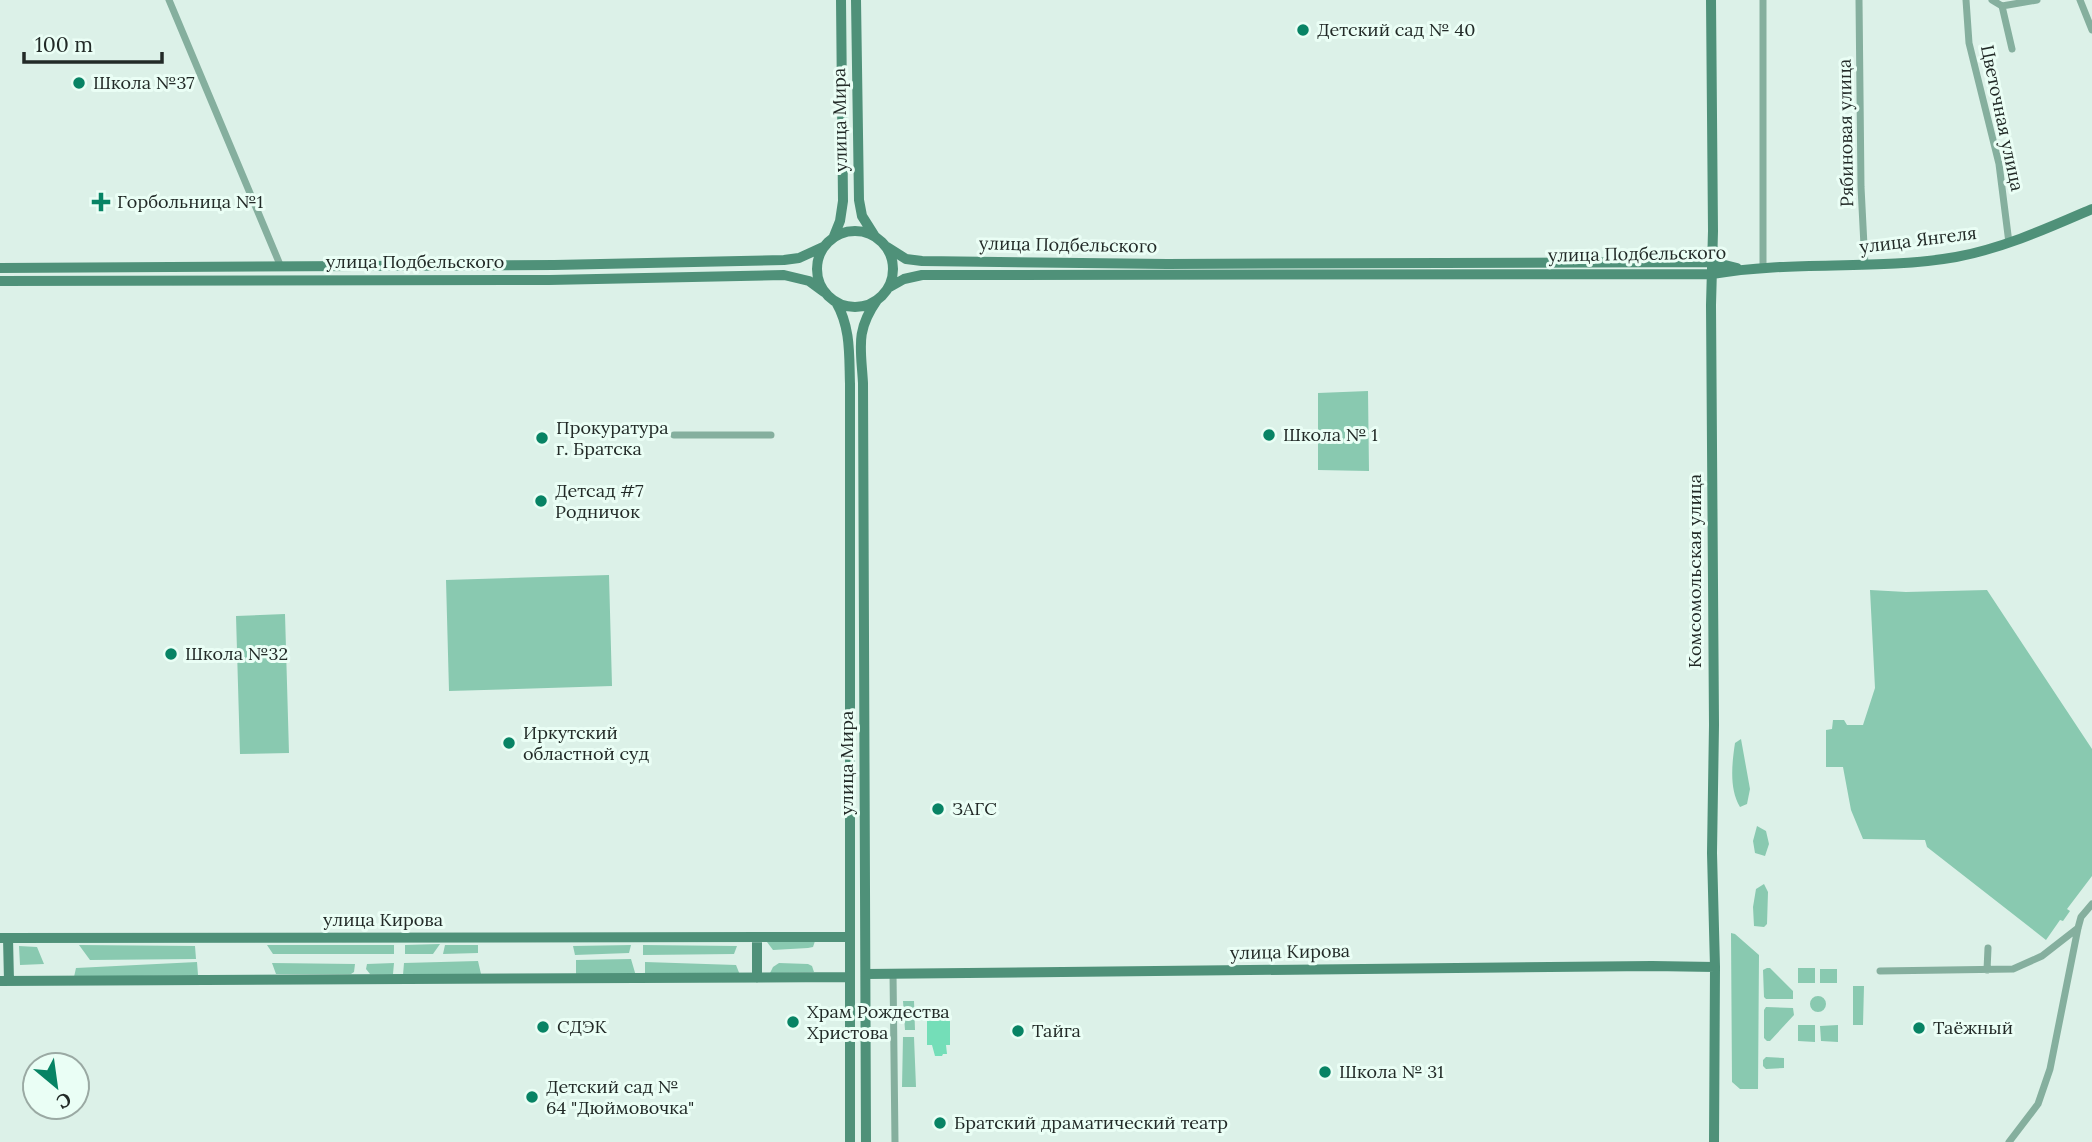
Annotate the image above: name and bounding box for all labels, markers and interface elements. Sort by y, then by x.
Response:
place label: Детский сад № 40 [1317,18,1475,41]
scale bar [24,21,163,65]
marker: Детский сад № 40 [1295,22,1311,38]
text: 100 m [35,31,93,58]
street label: Цветочная улица [1976,43,2029,193]
street label: Рябиновая улица [1833,59,1858,207]
street label: улица Мира [827,68,852,172]
place label: Школа №37 [93,71,194,94]
marker: Школа №37 [71,75,87,91]
place label: Горбольница №1 [117,190,263,213]
marker: Горбольница №1 [91,192,111,212]
street label: улица Янгеля [1858,221,1978,258]
street label: улица Подбельского [979,231,1157,258]
street label: улица Подбельского [1548,240,1726,267]
street label: улица Подбельского [326,250,504,273]
place label: Прокуратура г. Братска [556,416,669,460]
place label: Школа № 1 [1283,423,1378,446]
marker: Школа № 1 [1261,427,1277,443]
marker: Прокуратура г. Братска [534,430,550,446]
street label: Комсомольская улица [1683,474,1706,668]
place label: Детсад #7 Родничок [555,479,644,523]
marker: Детсад #7 Родничок [533,493,549,509]
place label: Школа №32 [185,642,288,665]
marker: Школа №32 [163,646,179,662]
street label: улица Мира [835,711,858,815]
place label: Иркутский областной суд [523,721,649,765]
marker: Иркутский областной суд [501,735,517,751]
place label: ЗАГС [952,797,997,820]
marker: ЗАГС [930,801,946,817]
street label: улица Кирова [323,908,443,931]
street label: улица Кирова [1230,939,1350,964]
place label: Храм Рождества Христова [807,1000,950,1044]
marker: Храм Рождества Христова [785,1014,801,1030]
place label: СДЭК [557,1015,607,1038]
place label: Таёжный [1933,1016,2013,1039]
marker: СДЭК [535,1019,551,1035]
place label: Тайга [1032,1019,1081,1042]
marker: Таёжный [1911,1020,1927,1036]
marker: Тайга [1010,1023,1026,1039]
north arrow [21,1051,91,1121]
place label: Школа № 31 [1339,1060,1444,1083]
marker: Школа № 31 [1317,1064,1333,1080]
place label: Детский сад № 64 "Дюймовочка" [546,1075,694,1119]
text: С [53,1087,76,1115]
marker: Детский сад № 64 "Дюймовочка" [524,1089,540,1105]
place label: Братский драматический театр [954,1111,1228,1134]
marker: Братский драматический театр [932,1115,948,1131]

